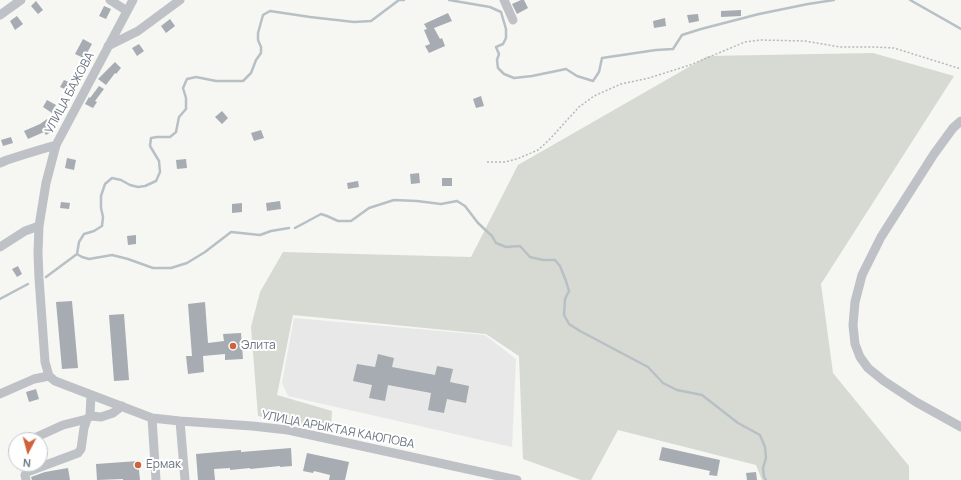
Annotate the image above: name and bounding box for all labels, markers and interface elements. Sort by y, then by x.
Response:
street label: УЛИЦА БАЖОВА [42,50,98,136]
place label: Элита [241,339,276,353]
marker: Элита [228,341,238,351]
street label: УЛИЦА АРЫКТАЯ КАЮПОВА [260,408,416,452]
north arrow [8,432,48,472]
text: N [22,456,32,471]
place label: Ермак [146,458,181,472]
marker: Ермак [133,460,143,470]

